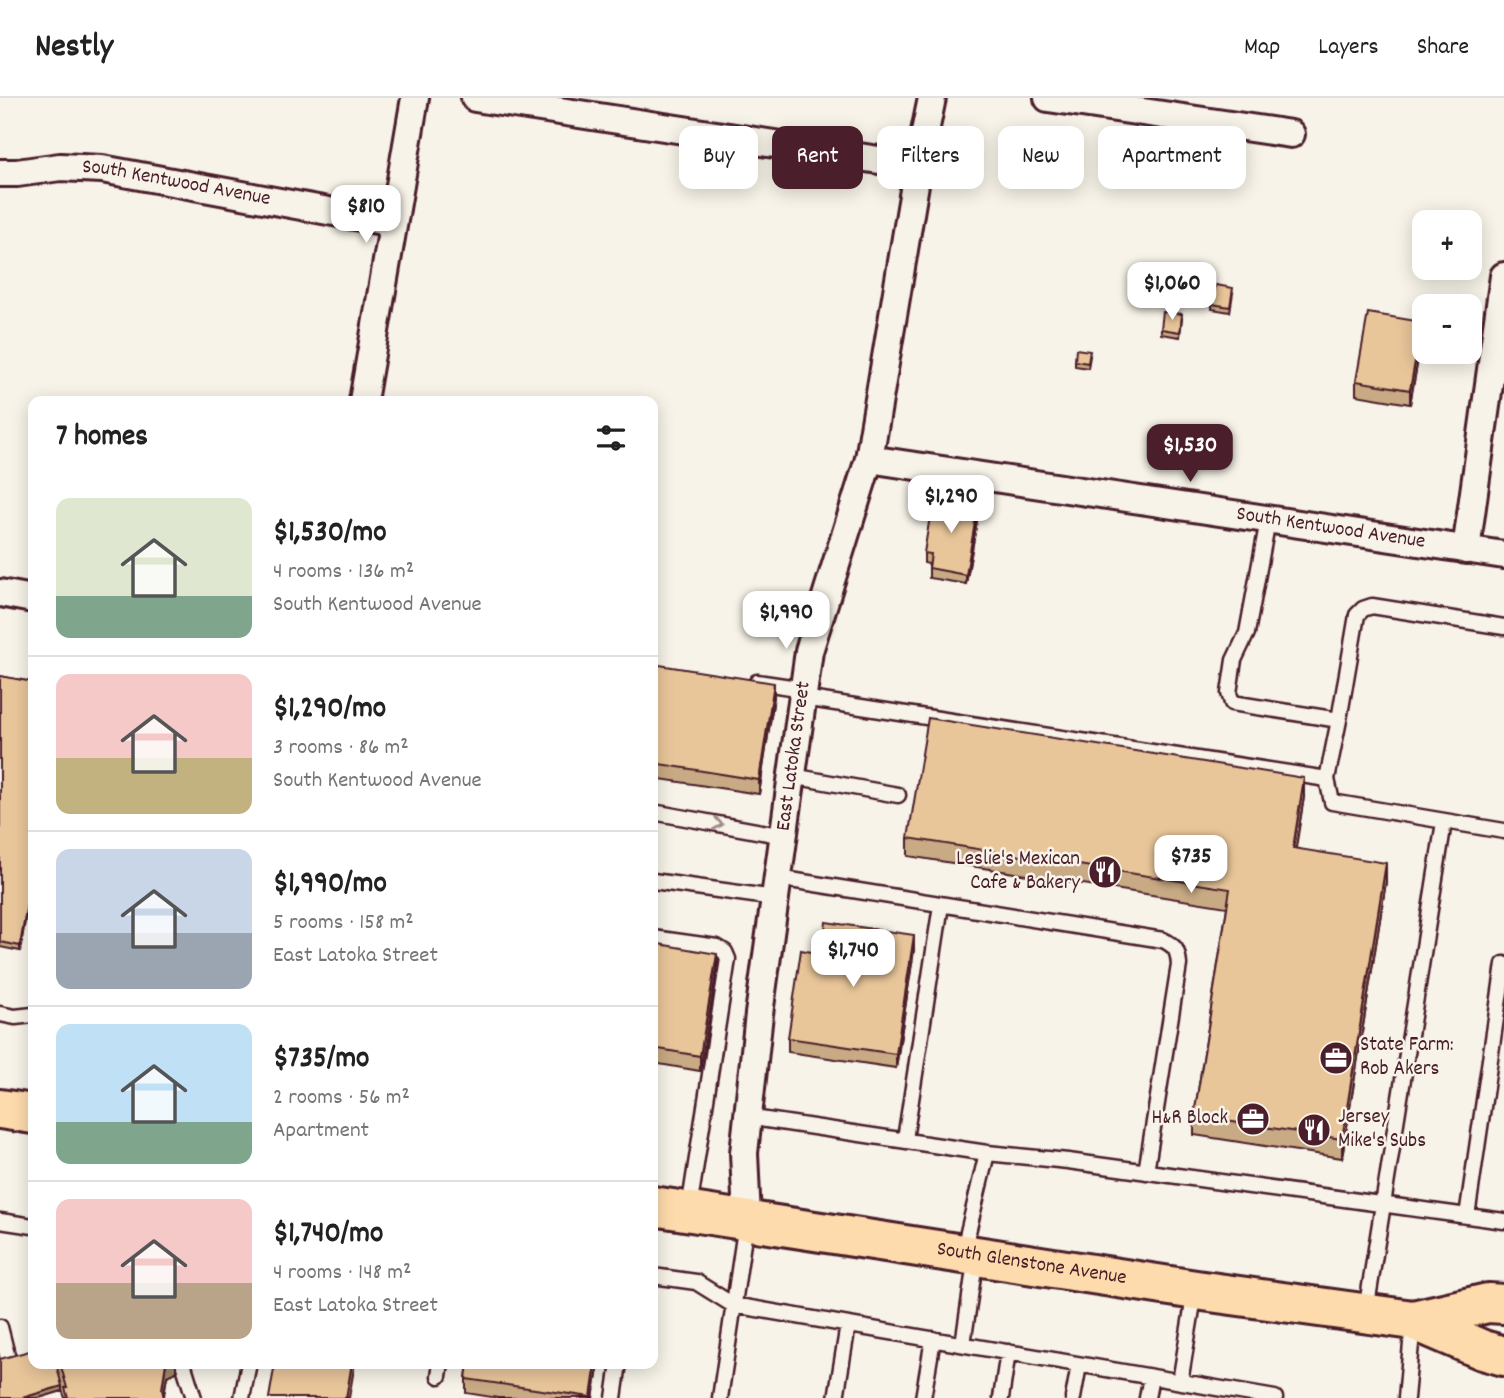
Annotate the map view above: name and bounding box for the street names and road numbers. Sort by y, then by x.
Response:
street label: South Kentwood Avenue [81,153,273,215]
street label: South Kentwood Avenue [1234,500,1427,558]
street label: East Latoka Street [769,679,820,833]
street label: South Glenstone Avenue [935,1235,1128,1294]

